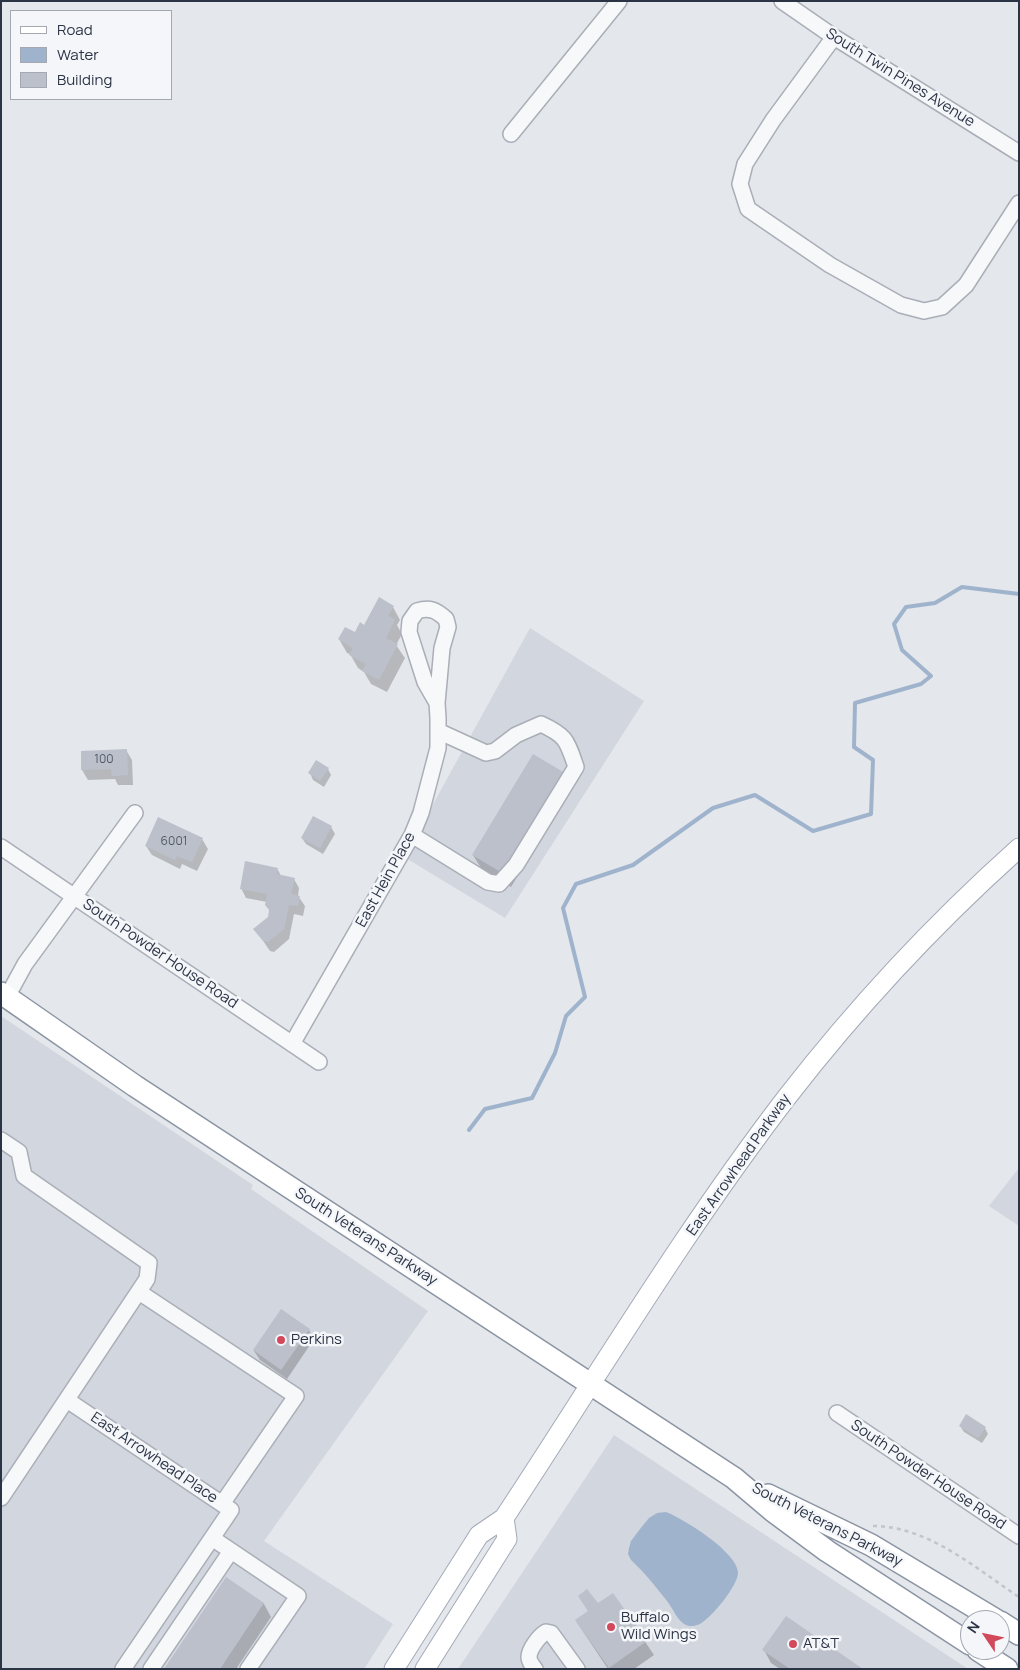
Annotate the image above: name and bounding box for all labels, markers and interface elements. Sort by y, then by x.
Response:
legend [10,10,172,100]
text: Road [57,19,93,40]
street label: South Twin Pines Avenue [822,25,978,131]
text: Water [57,44,99,65]
text: Building [57,69,112,90]
house number: 100 [94,753,114,767]
street label: East Hein Place [352,829,420,931]
house number: 6001 [161,835,187,849]
street label: South Powder House Road [79,895,241,1013]
street label: East Arrowhead Parkway [683,1091,795,1239]
street label: South Veterans Parkway [291,1184,441,1290]
place label: Perkins [291,1331,342,1349]
marker: Perkins [275,1334,287,1346]
street label: East Arrowhead Place [87,1409,221,1507]
street label: South Powder House Road [847,1416,1009,1534]
street label: South Veterans Parkway [749,1479,905,1571]
place label: Buffalo Wild Wings [621,1609,697,1644]
north arrow [960,1610,1010,1660]
text: N [962,1617,984,1636]
marker: Buffalo Wild Wings [605,1621,617,1633]
place label: AT&T [803,1635,839,1653]
marker: AT&T [787,1638,799,1650]

